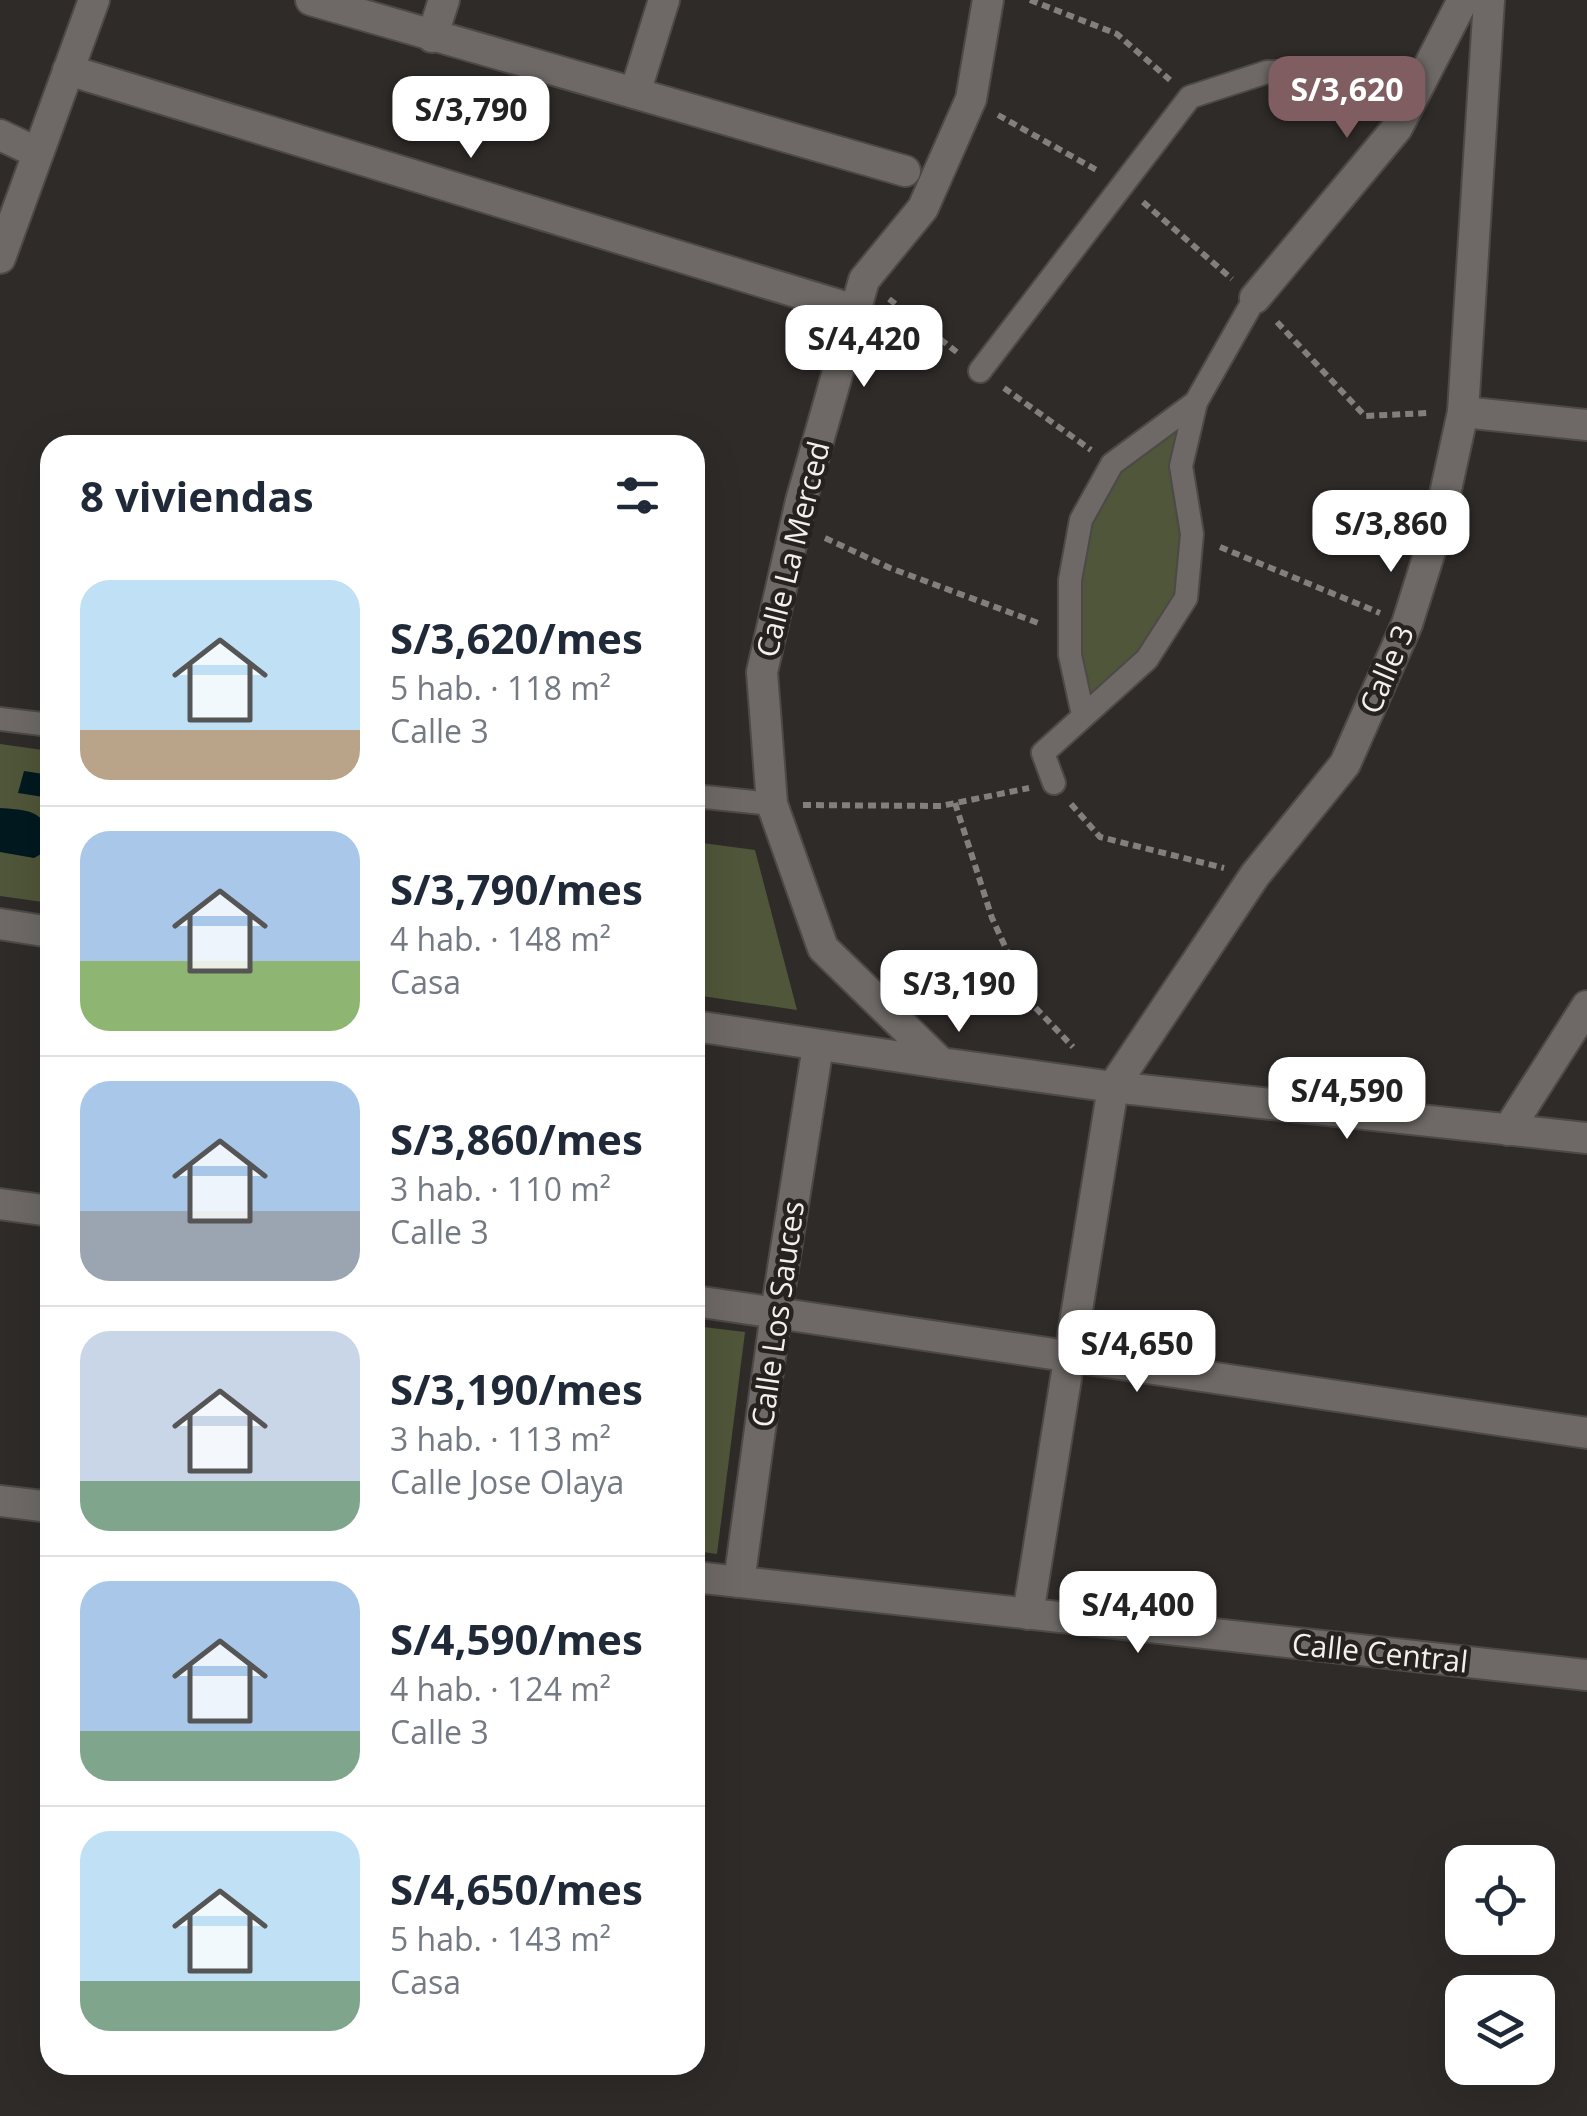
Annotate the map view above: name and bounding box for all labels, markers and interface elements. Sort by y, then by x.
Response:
pin: S/3,620 [1255,56,1439,141]
text: S/3,620 [1290,67,1404,110]
pin: S/3,790 [379,76,563,161]
text: S/3,790 [414,87,528,130]
pin: S/4,420 [772,305,956,390]
text: S/4,420 [807,316,921,359]
street label: Calle La Merced [745,437,839,661]
text: 8 viviendas [80,467,314,524]
icon: filters [610,468,665,523]
pin: S/3,860 [1299,490,1483,575]
text: S/3,860 [1334,501,1448,544]
text: S/3,620/mes [390,609,643,666]
street label: Calle 3 [1349,618,1423,720]
icon: home [160,620,280,740]
text: 5 hab. · 118 m² [390,666,611,709]
text: Calle 3 [390,709,489,752]
text: S/3,790/mes [390,860,643,917]
icon: home [160,871,280,991]
text: 4 hab. · 148 m² [390,917,611,960]
pin: S/3,190 [867,950,1051,1035]
text: Casa [390,960,461,1003]
text: S/3,190 [902,961,1016,1004]
pin: S/4,590 [1255,1057,1439,1142]
text: S/4,590 [1290,1068,1404,1111]
text: S/3,860/mes [390,1110,643,1167]
icon: home [160,1121,280,1241]
text: 3 hab. · 110 m² [390,1167,611,1210]
street label: Calle Los Sauces [741,1198,813,1430]
text: Calle 3 [390,1210,489,1253]
pin: S/4,650 [1045,1310,1229,1395]
text: S/4,650 [1080,1321,1194,1364]
text: S/3,190/mes [390,1360,643,1417]
icon: home [160,1371,280,1491]
text: 3 hab. · 113 m² [390,1417,611,1460]
text: Calle Jose Olaya [390,1460,624,1503]
pin: S/4,400 [1046,1571,1230,1656]
text: S/4,400 [1081,1582,1195,1625]
text: S/4,590/mes [390,1610,643,1667]
icon: home [160,1621,280,1741]
street label: Calle Central [1290,1622,1470,1682]
text: 4 hab. · 124 m² [390,1667,611,1710]
text: Calle 3 [390,1710,489,1753]
map controls [1445,1845,1555,2085]
button: locate [1445,1845,1555,1955]
text: S/4,650/mes [390,1860,643,1917]
icon: home [160,1871,280,1991]
text: 5 hab. · 143 m² [390,1917,611,1960]
text: Casa [390,1960,461,2003]
button: layers [1445,1975,1555,2085]

